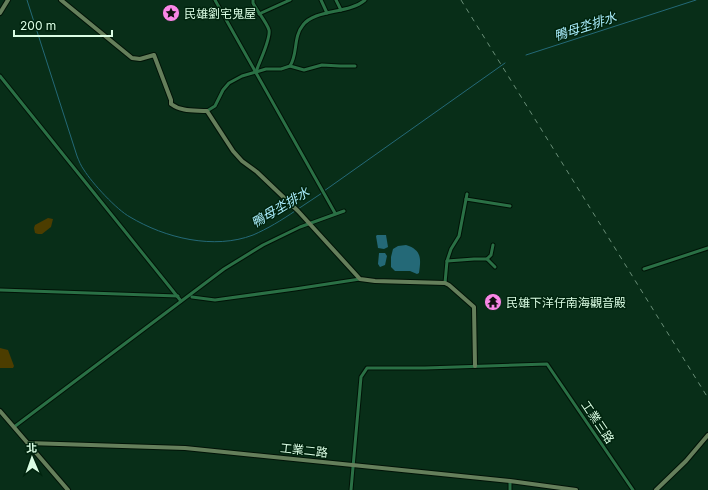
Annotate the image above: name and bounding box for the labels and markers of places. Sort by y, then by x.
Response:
place icon: 民雄劉宅鬼屋 [161,3,181,23]
place label: 民雄劉宅鬼屋 [184,6,256,21]
temple icon: 民雄下洋仔南海觀音殿 [483,292,503,312]
place label: 民雄下洋仔南海觀音殿 [506,295,626,310]

